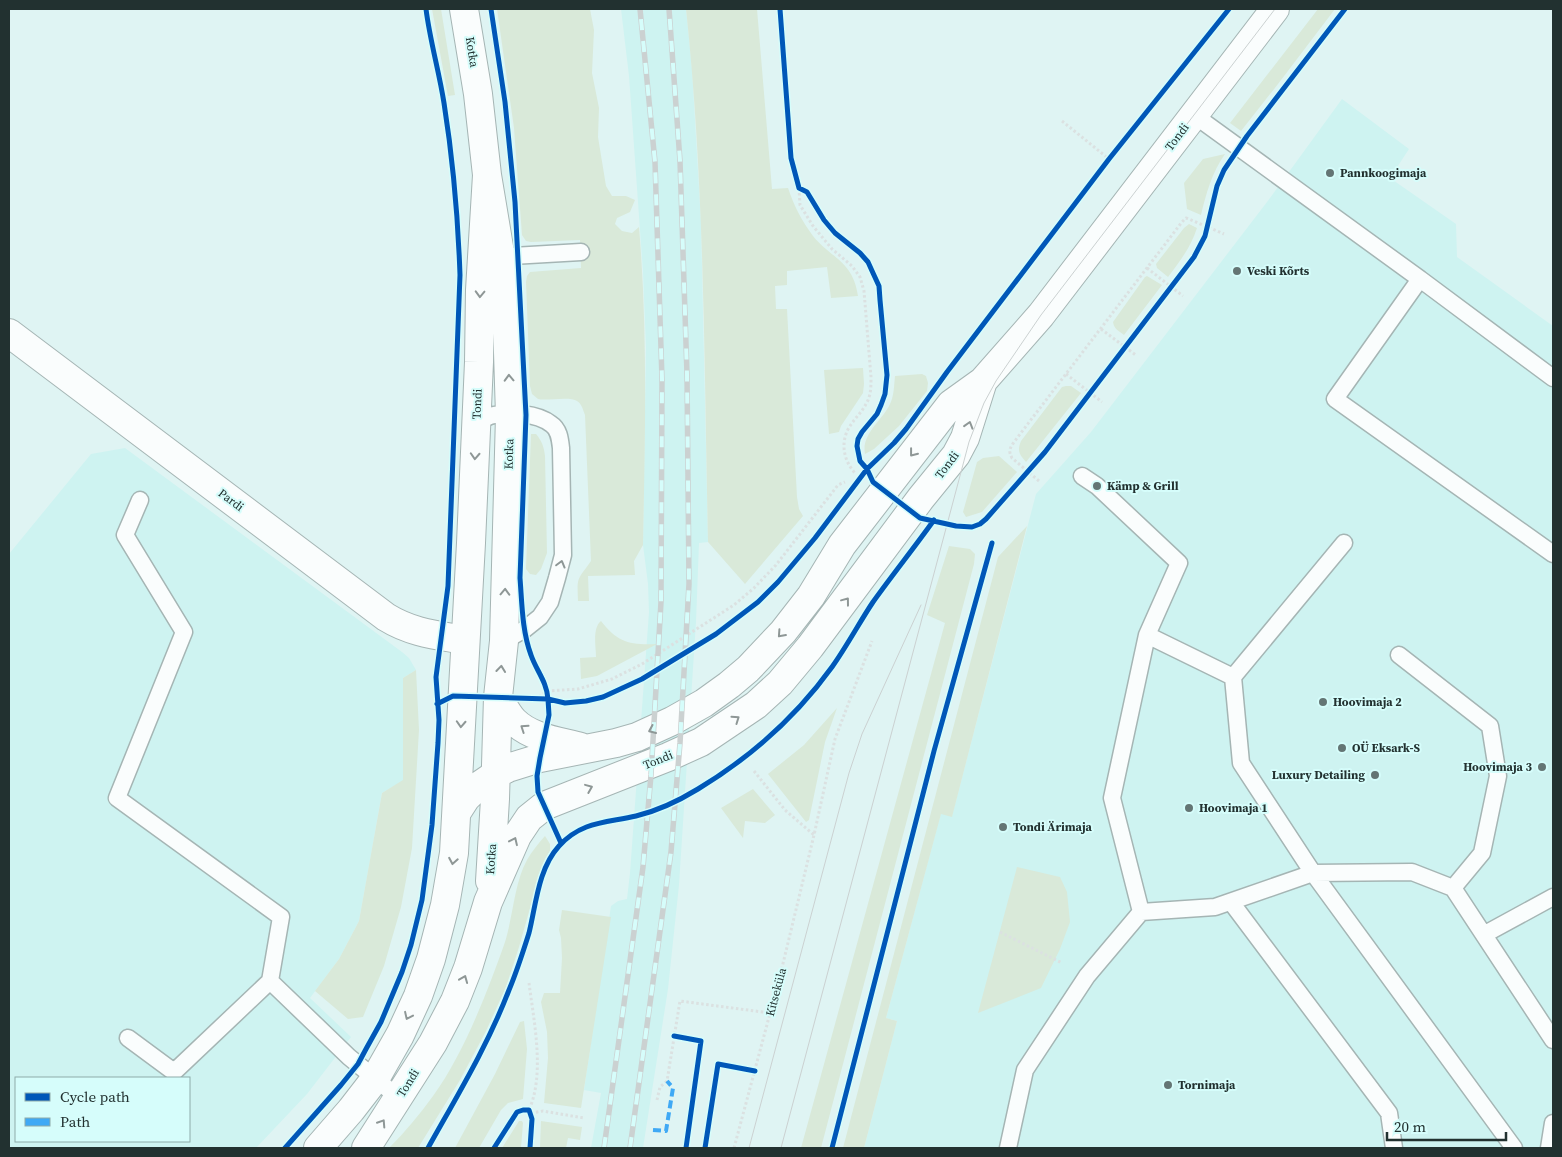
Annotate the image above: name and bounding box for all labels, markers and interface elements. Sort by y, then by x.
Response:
street label: Kotka [462,36,482,69]
street label: Tondi [1161,120,1193,154]
place label: Pannkoogimaja [1340,165,1427,181]
marker: Pannkoogimaja [1324,167,1336,179]
place label: Veski Kõrts [1247,263,1310,279]
marker: Veski Kõrts [1231,265,1243,277]
one-way arrow [475,290,485,298]
one-way arrow [504,373,514,381]
street label: Tondi [468,388,486,420]
one-way arrow [964,422,974,430]
street label: Kotka [500,437,518,470]
one-way arrow [909,447,918,456]
street label: Tondi [931,448,963,482]
one-way arrow [469,453,480,461]
place label: Kämp & Grill [1107,478,1179,494]
marker: Kämp & Grill [1091,480,1103,492]
street label: Pardi [215,485,248,515]
one-way arrow [555,559,566,568]
one-way arrow [500,588,511,596]
one-way arrow [840,597,849,607]
one-way arrow [778,629,787,638]
one-way arrow [495,665,506,673]
place label: Hoovimaja 2 [1333,694,1402,710]
marker: Hoovimaja 2 [1317,696,1329,708]
one-way arrow [730,716,740,725]
one-way arrow [456,720,466,728]
one-way arrow [648,724,657,735]
one-way arrow [520,725,530,734]
place label: OÜ Eksark-S [1352,740,1420,756]
marker: OÜ Eksark-S [1336,742,1348,754]
street label: Tondi [641,747,676,773]
place label: Hoovimaja 3 [1463,759,1532,775]
marker: Hoovimaja 3 [1536,761,1548,773]
place label: Luxury Detailing [1272,767,1365,783]
marker: Luxury Detailing [1369,769,1381,781]
one-way arrow [585,783,593,793]
place label: Hoovimaja 1 [1199,800,1268,816]
marker: Hoovimaja 1 [1183,802,1195,814]
place label: Tondi Ärimaja [1013,819,1093,835]
marker: Tondi Ärimaja [997,821,1009,833]
one-way arrow [508,838,518,847]
street label: Kotka [482,842,500,875]
one-way arrow [448,856,458,865]
street label: Kitseküla [762,965,790,1018]
one-way arrow [458,975,468,984]
one-way arrow [404,1011,415,1020]
street label: Tondi [393,1065,423,1100]
legend [15,1077,190,1142]
place label: Tornimaja [1178,1077,1236,1093]
marker: Tornimaja [1162,1079,1174,1091]
text: Cycle path [60,1086,130,1107]
scale bar [1387,1110,1506,1142]
text: Path [60,1111,90,1132]
text: 20 m [1394,1116,1426,1137]
one-way arrow [376,1120,385,1129]

